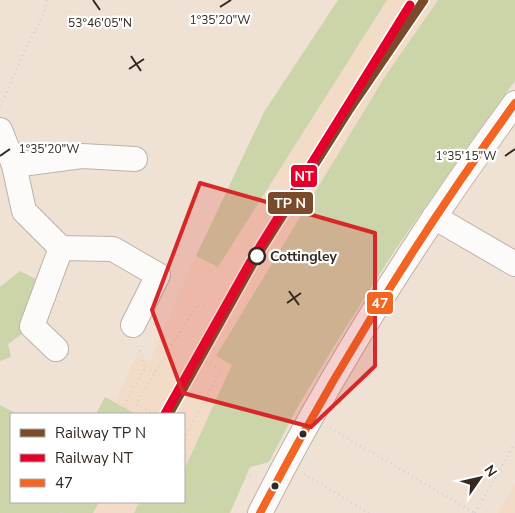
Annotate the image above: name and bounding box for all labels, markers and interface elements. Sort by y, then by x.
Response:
text: 1°35'20"W [189,12,251,28]
text: 53°46'05"N [68,15,132,31]
text: 1°35'20"W [18,141,80,157]
text: 1°35'15"W [435,148,497,164]
line badge: NT [290,164,318,188]
text: NT [294,167,314,186]
line badge: TP N [267,191,314,215]
text: TP N [274,194,306,213]
marker: Cottingley [248,247,266,265]
place label: Cottingley [270,247,337,266]
line badge: 47 [366,291,394,315]
text: 47 [372,294,388,313]
legend [10,413,185,503]
text: Railway TP N [55,423,146,443]
unlabelled marker [298,429,308,439]
text: Railway NT [55,448,133,468]
north arrow [455,453,505,503]
text: N [480,461,501,481]
text: 47 [55,473,73,493]
unlabelled marker [270,481,280,491]

